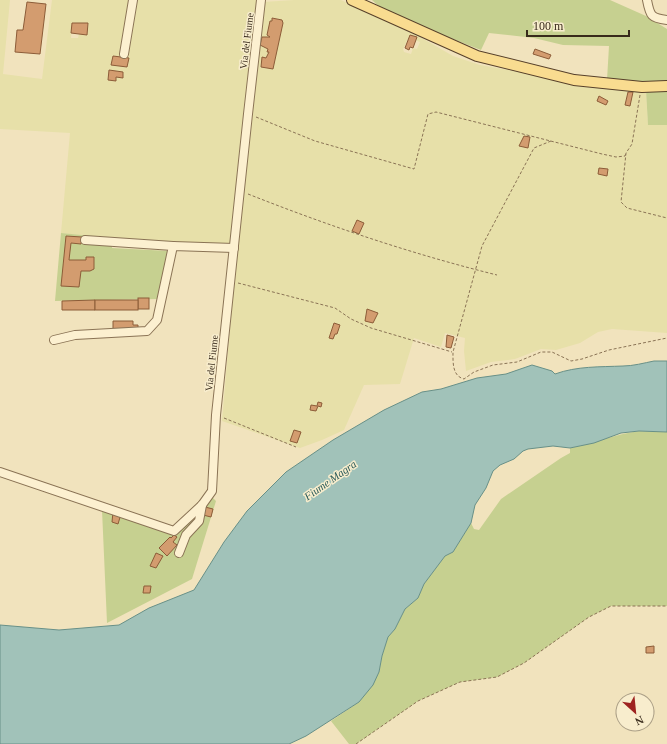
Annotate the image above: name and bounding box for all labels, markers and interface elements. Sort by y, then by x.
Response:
street label: Via del Fiume [238,12,255,70]
scale bar [527,12,629,38]
text: 100 m [533,19,564,33]
street label: Via del Fiume [203,334,220,392]
water label: Fiume Magra [301,457,359,503]
north arrow [615,692,655,732]
text: N [633,714,646,728]

